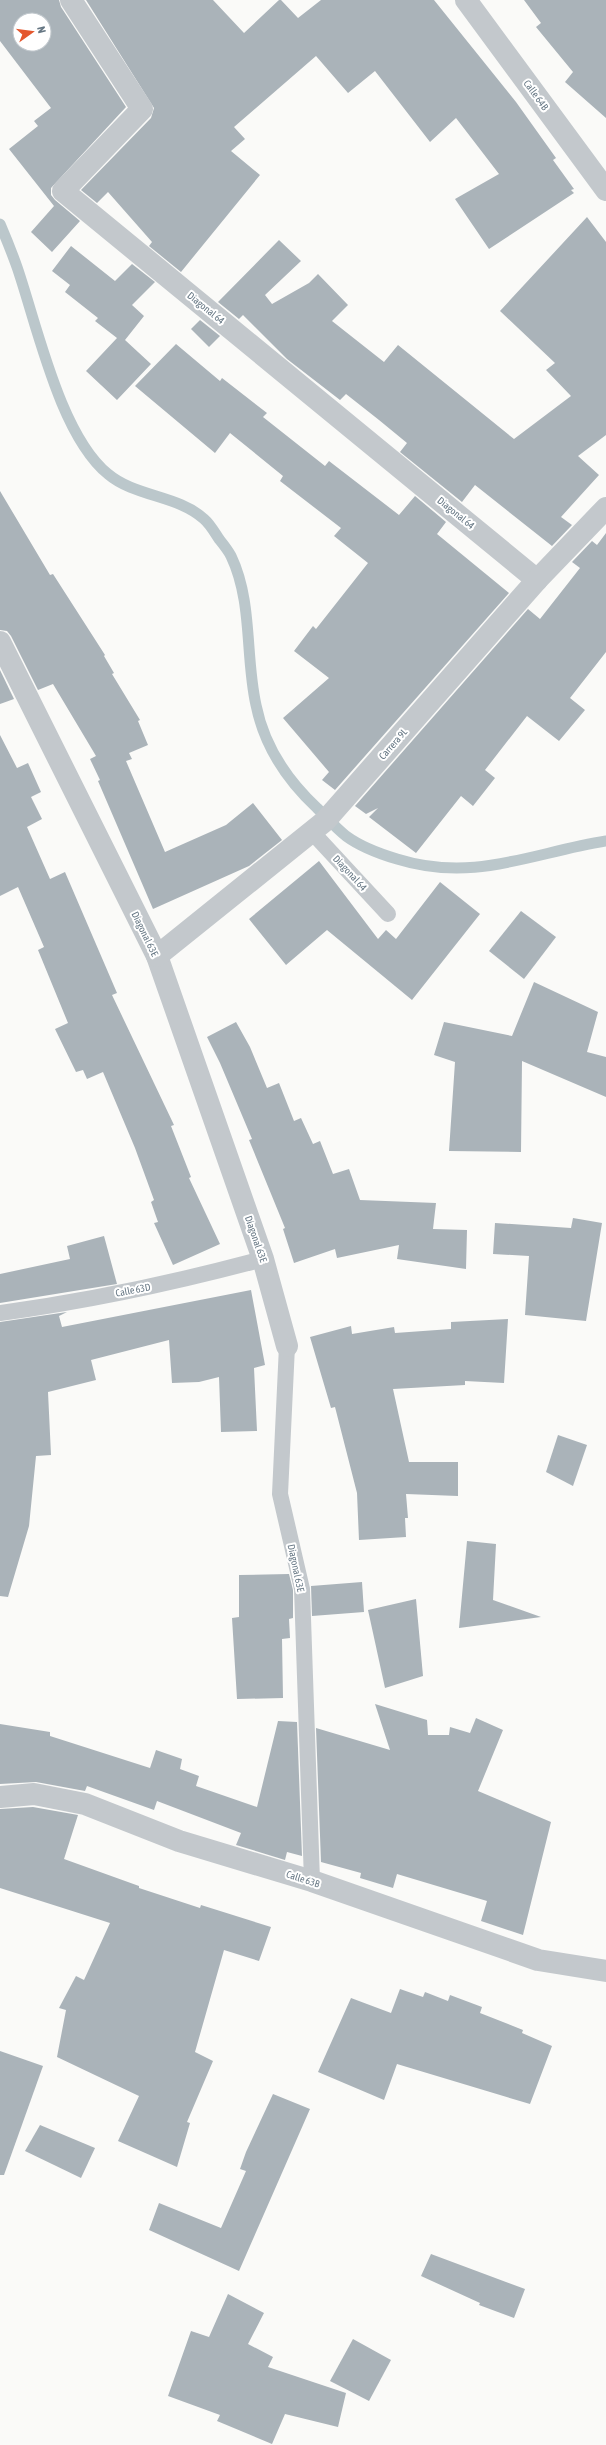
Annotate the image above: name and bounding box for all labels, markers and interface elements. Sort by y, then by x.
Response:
north arrow [12,12,52,52]
text: N [35,25,48,34]
street label: Calle 64B [521,78,551,112]
street label: Diagonal 64 [185,290,227,326]
street label: Diagonal 64 [435,495,477,531]
street label: Carrera 9L [377,726,409,762]
street label: Diagonal 64 [331,853,369,893]
street label: Diagonal 63E [129,910,161,959]
street label: Diagonal 63E [243,1214,269,1264]
street label: Calle 63D [115,1281,152,1299]
street label: Diagonal 63E [286,1543,307,1594]
street label: Calle 63B [285,1868,321,1890]

